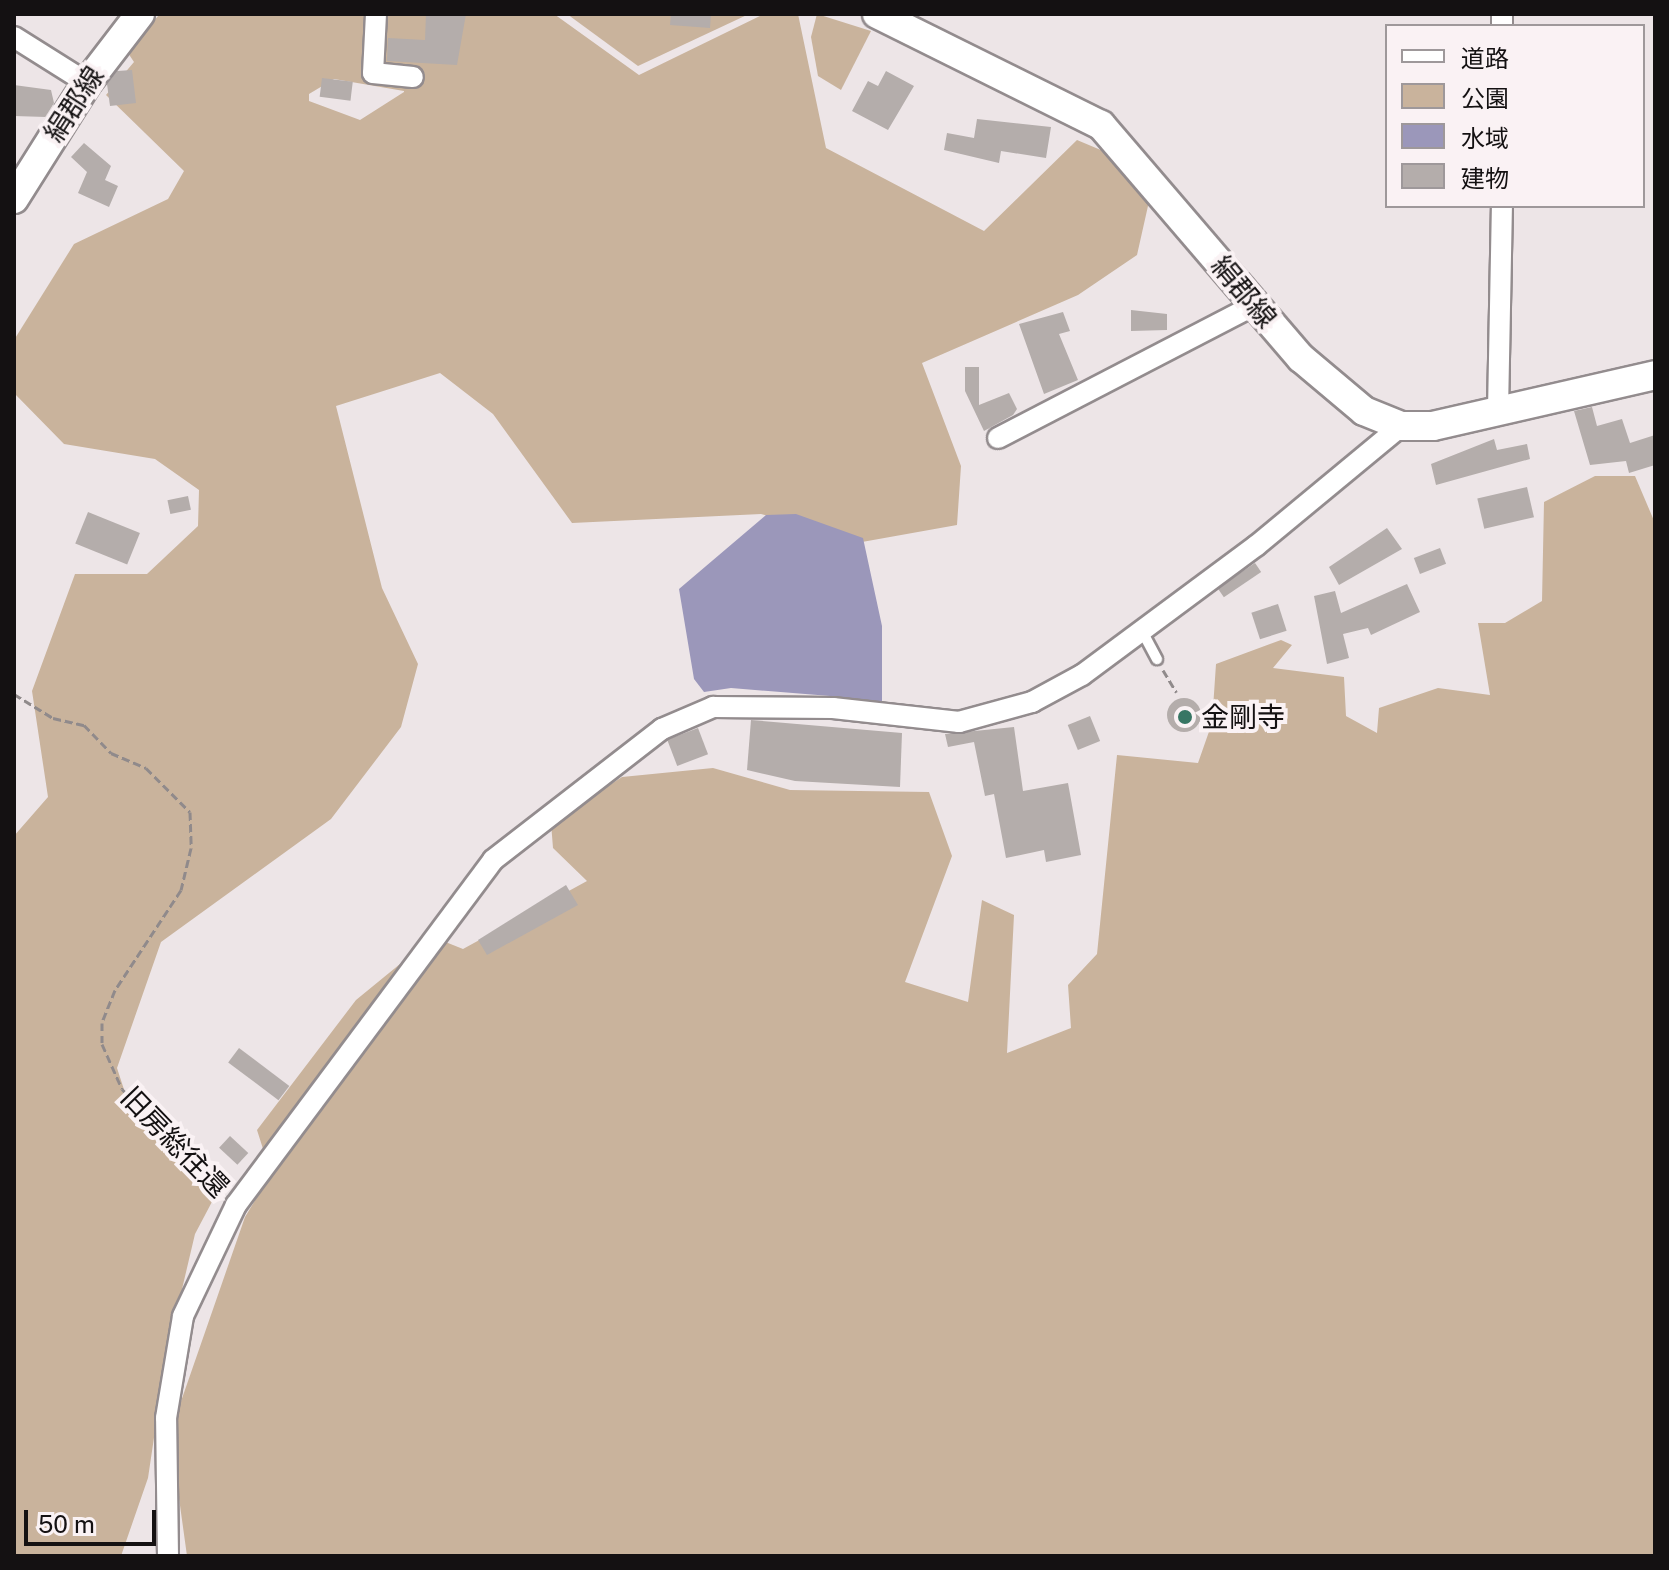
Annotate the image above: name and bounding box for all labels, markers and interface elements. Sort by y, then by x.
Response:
legend [1385,24,1645,208]
text: 道路 [1461,44,1509,72]
street label: 絹郡線 [37,60,111,148]
text: 公園 [1461,84,1509,112]
text: 水域 [1461,124,1509,152]
text: 建物 [1461,164,1509,192]
street label: 絹郡線 [1204,249,1284,335]
place label: 金剛寺 [1201,700,1285,734]
marker: 金剛寺 [1176,708,1194,726]
street label: 旧房総往還 [114,1080,236,1204]
scale bar [28,1494,160,1544]
text: 50 m [38,1510,95,1538]

